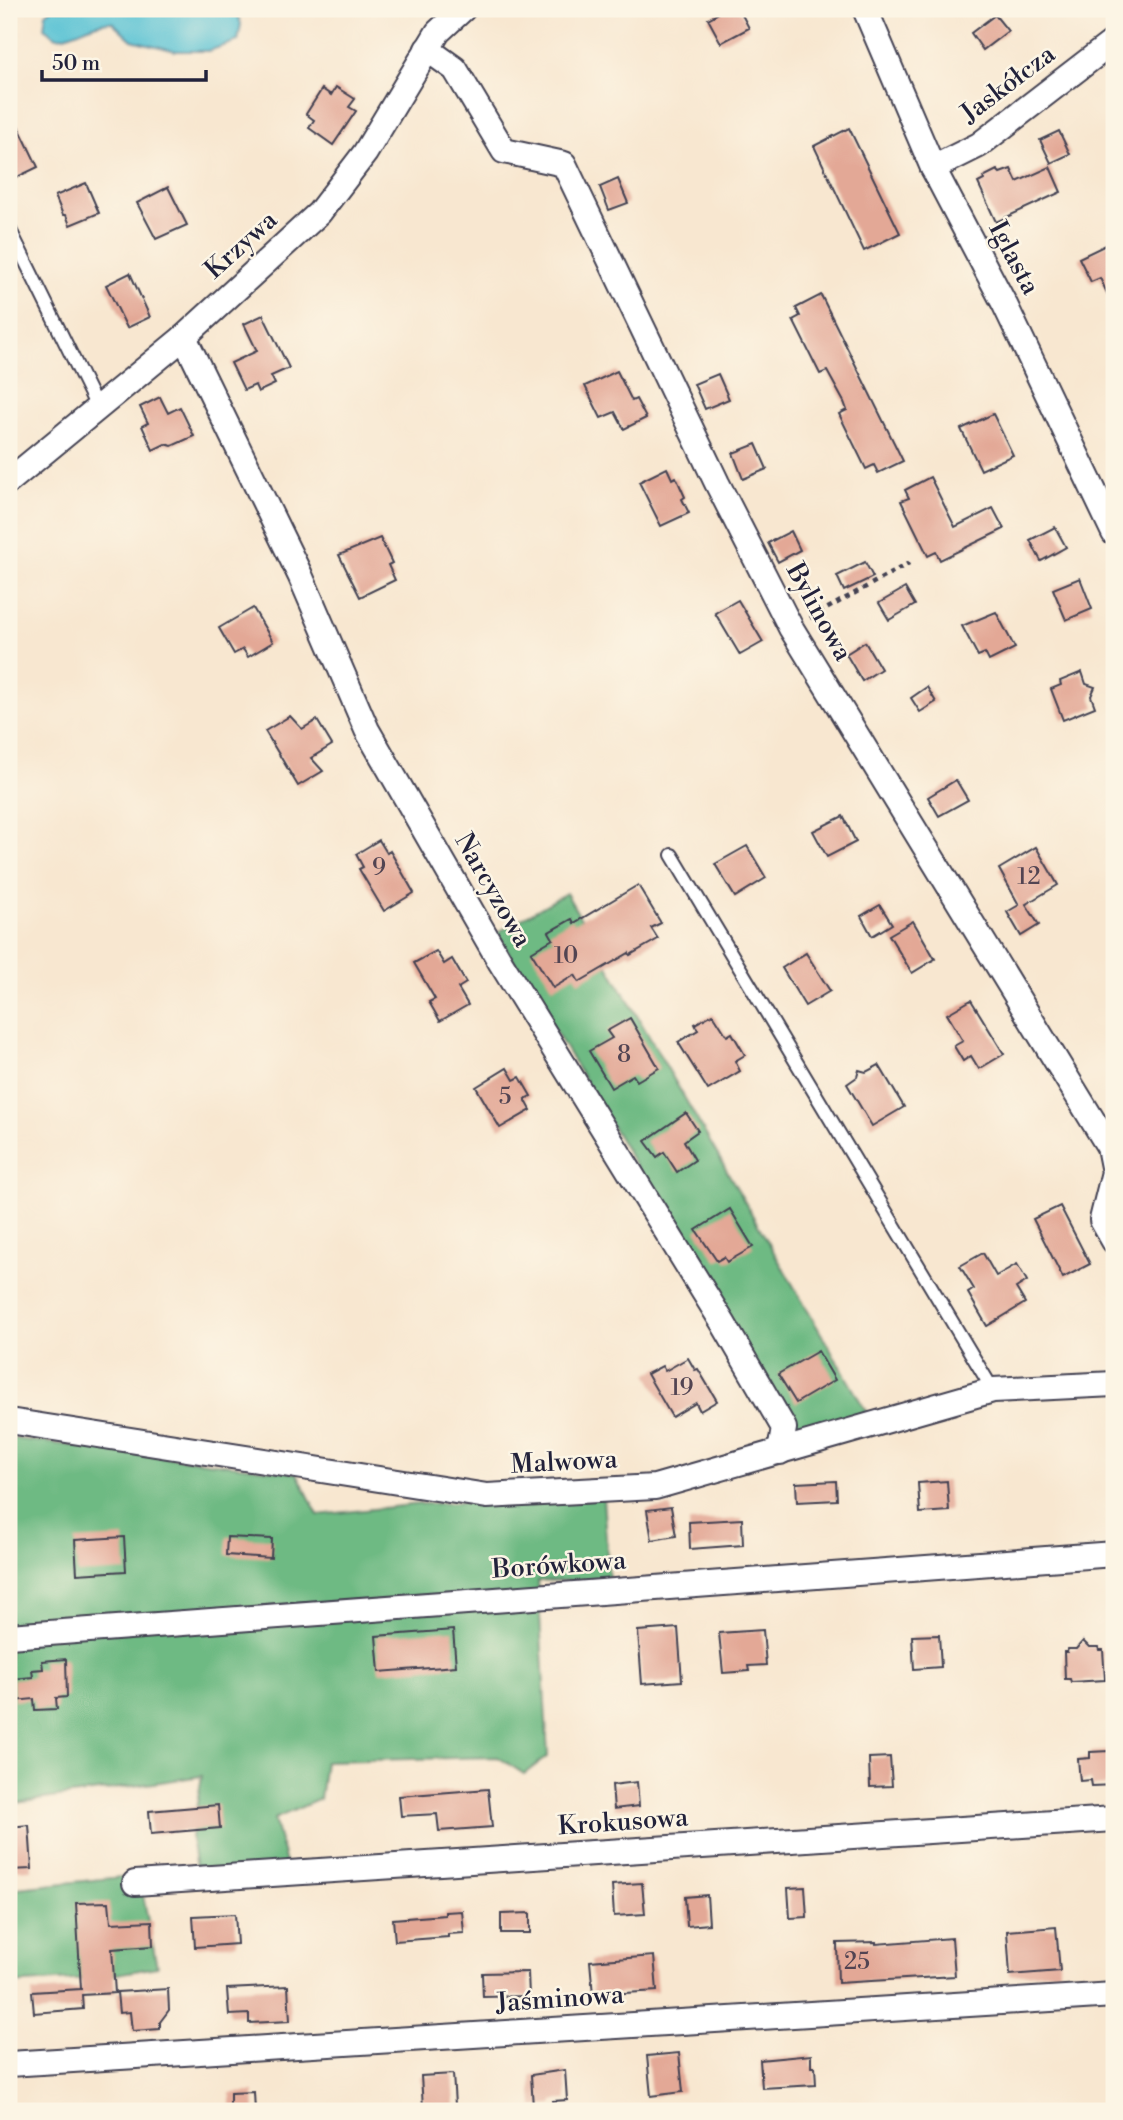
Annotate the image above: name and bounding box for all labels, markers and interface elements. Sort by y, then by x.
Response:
scale bar [42,38,206,82]
street label: Jaskółcza [954,38,1062,130]
text: 50 m [52,51,100,77]
street label: Krzywa [198,204,284,286]
street label: Iglasta [981,216,1047,301]
street label: Bylinowa [778,556,859,667]
street label: Narcyzowa [447,827,539,954]
house number: 9 [372,854,386,882]
house number: 12 [1017,863,1041,891]
house number: 10 [554,942,578,970]
house number: 8 [617,1041,631,1069]
house number: 5 [499,1083,511,1111]
house number: 19 [670,1374,694,1402]
street label: Malwowa [510,1443,619,1481]
street label: Borówkowa [490,1544,628,1586]
street label: Krokusowa [557,1801,690,1843]
house number: 25 [844,1948,870,1976]
street label: Jaśminowa [494,1979,626,2019]

